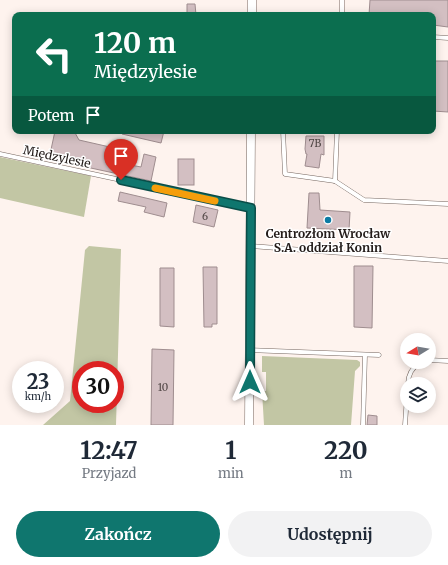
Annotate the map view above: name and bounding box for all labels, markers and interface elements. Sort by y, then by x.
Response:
text: 120 m [94,25,176,61]
icon: left [28,28,80,80]
text: Międzylesie [94,60,197,83]
icon: arrive [82,104,104,126]
text: Potem [28,106,74,125]
house number: 7B [309,137,321,150]
pin [104,139,138,180]
street label: Międzylesie [22,142,92,171]
icon: arrive [110,145,132,167]
house number: 6 [202,210,208,223]
marker: Centrozłom Wrocław S.A. oddział Konin [323,215,333,225]
place label: Centrozłom Wrocław S.A. oddział Konin [266,226,391,255]
north arrow [400,333,436,369]
map controls [400,333,436,413]
speed limit sign: 30 [72,361,124,413]
position arrow [229,361,271,403]
text: 23 [27,369,49,394]
button: layers [400,377,436,413]
house number: 10 [158,381,168,394]
text: km/h [25,390,51,403]
text: 12:47 [80,435,138,466]
text: 1 [225,435,236,466]
text: 220 [324,435,368,466]
text: Przyjazd [82,465,136,482]
text: min [218,465,244,482]
text: m [339,465,352,482]
button: Zakończ [16,511,220,557]
button: Udostępnij [228,511,432,557]

